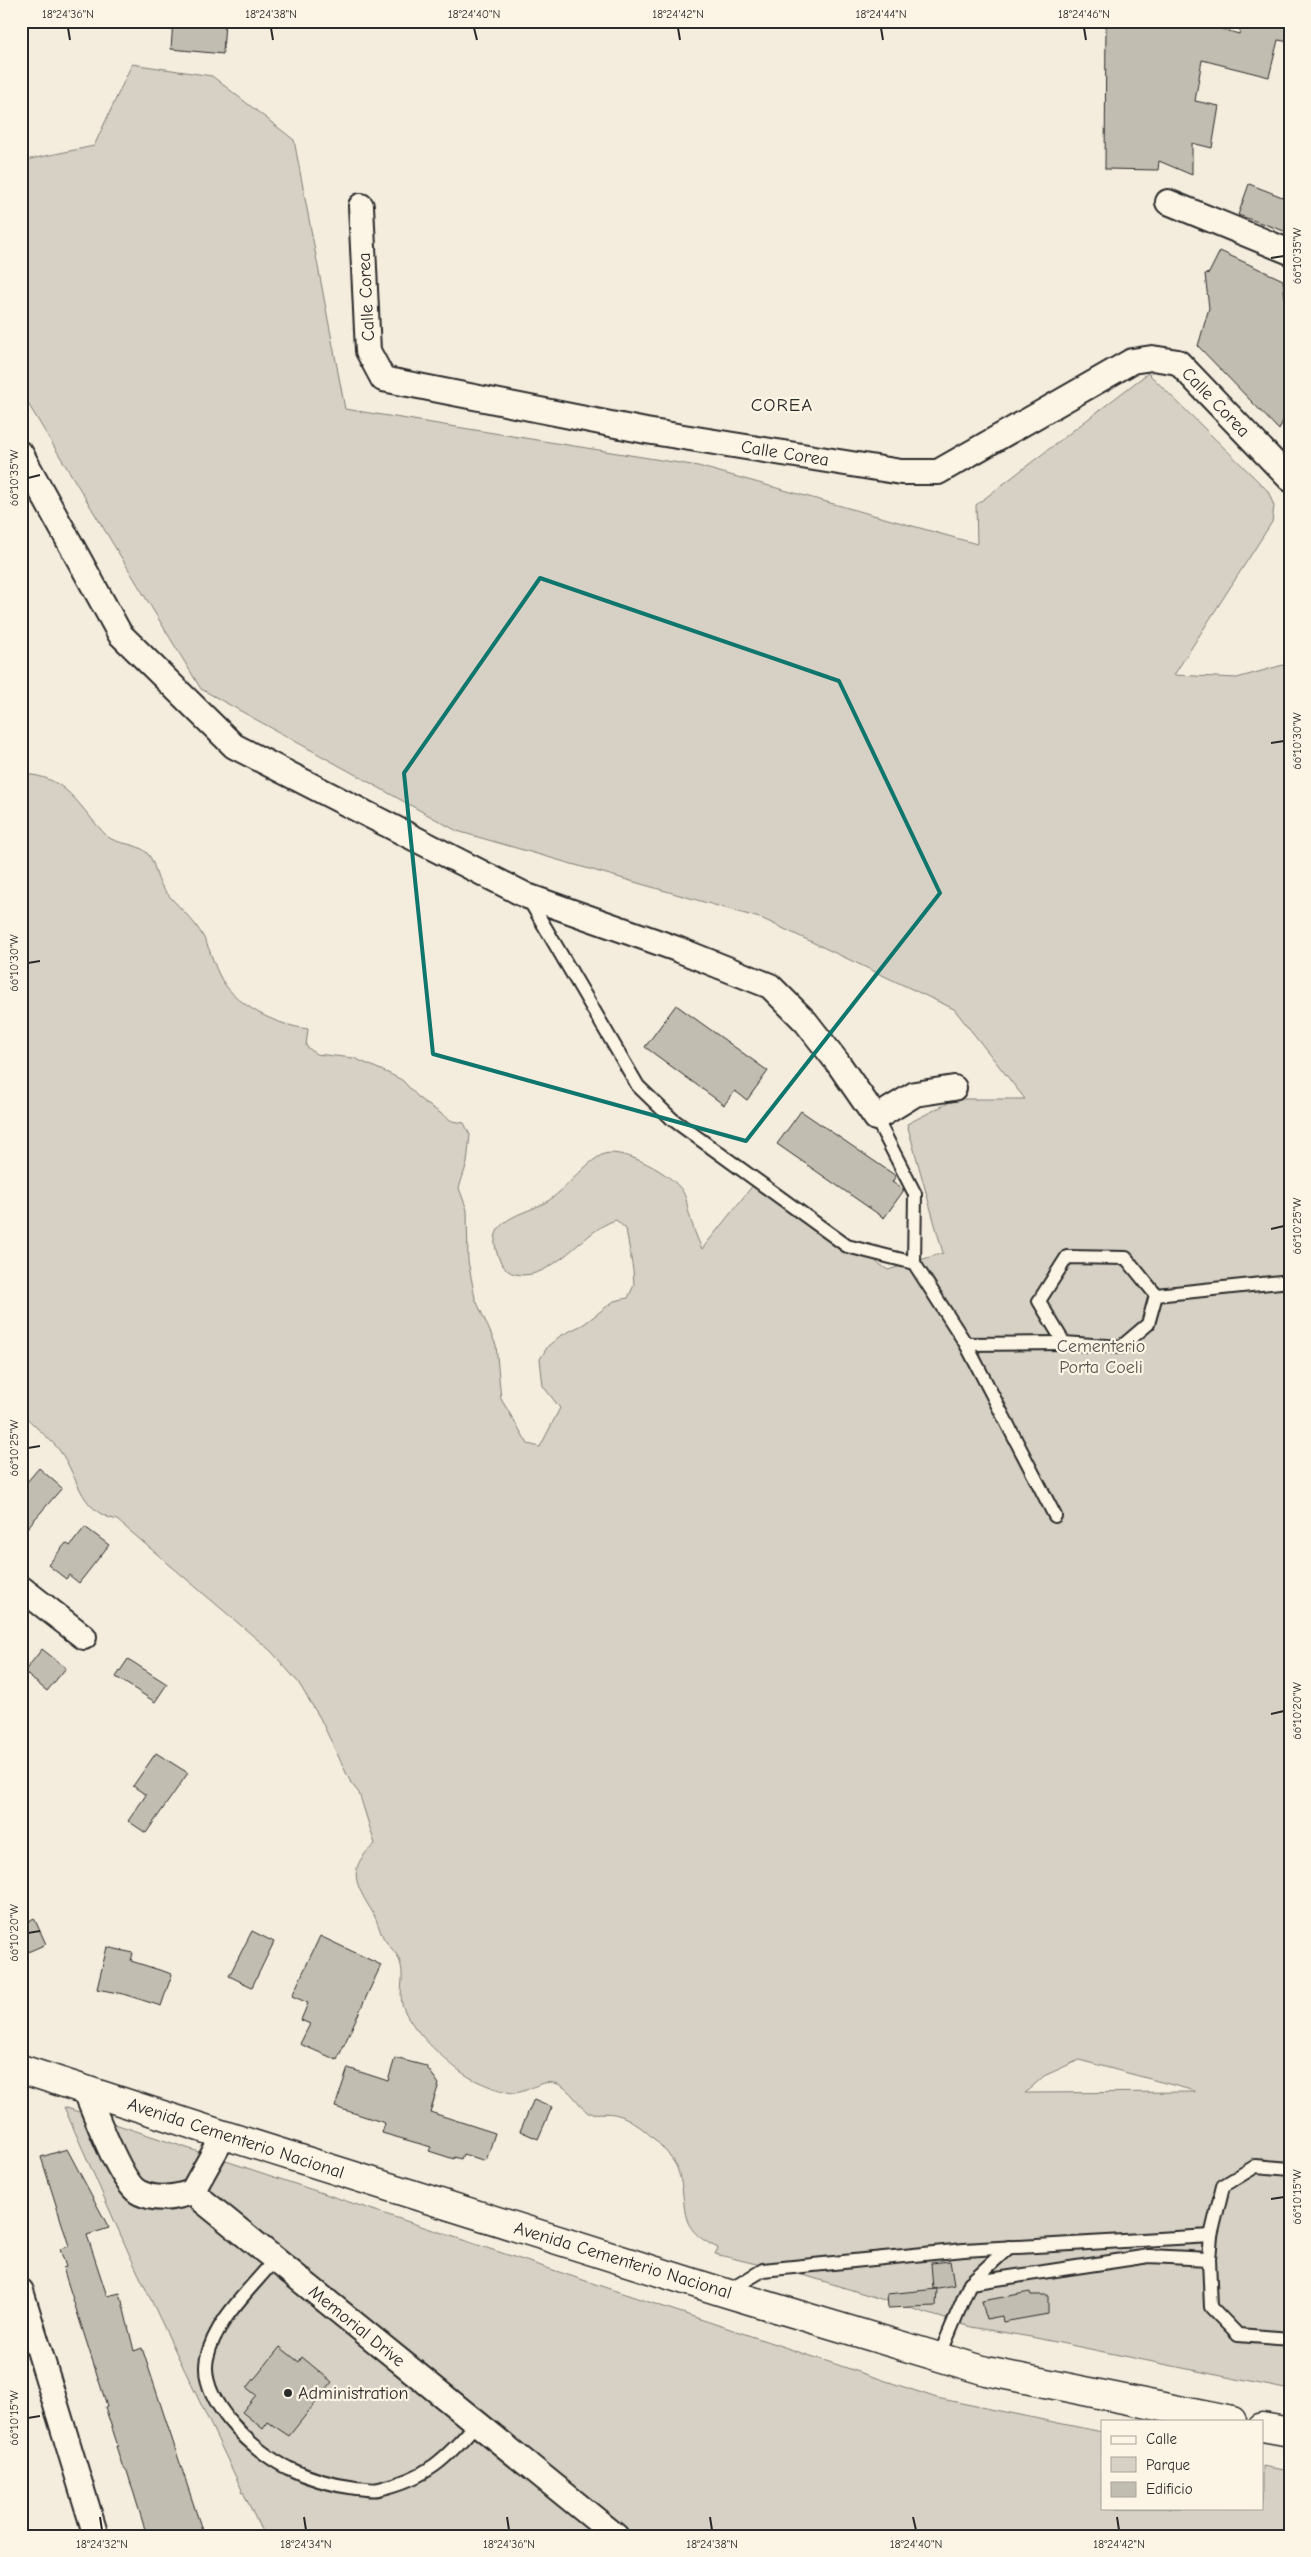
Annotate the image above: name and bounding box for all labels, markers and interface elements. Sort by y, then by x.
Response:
text: 18°24'36"N [42,7,94,21]
text: 18°24'38"N [245,7,297,21]
text: 18°24'40"N [448,7,500,21]
text: 18°24'42"N [652,7,704,21]
text: 18°24'44"N [855,7,907,21]
text: 18°24'46"N [1058,7,1110,21]
text: 66°10'35"W [1290,227,1304,284]
street label: Calle Corea [354,252,379,342]
street label: Calle Corea [1177,363,1254,442]
district label: COREA [751,394,813,416]
street label: Calle Corea [739,436,830,471]
text: 66°10'35"W [7,449,21,506]
text: 66°10'30"W [1290,712,1304,770]
text: 66°10'30"W [7,934,21,992]
text: 66°10'25"W [1290,1197,1304,1254]
park label: Cementerio Porta Coeli [1057,1336,1145,1378]
text: 66°10'25"W [7,1419,21,1476]
text: 66°10'20"W [1290,1682,1304,1740]
text: 66°10'20"W [7,1904,21,1962]
street label: Avenida Cementerio Nacional [125,2093,347,2183]
text: 66°10'15"W [1290,2169,1304,2225]
street label: Avenida Cementerio Nacional [511,2217,734,2304]
street label: Memorial Drive [304,2281,409,2372]
place label: Administration [298,2383,408,2404]
marker: Administration [282,2387,294,2399]
text: 66°10'15"W [7,2390,21,2446]
legend [1101,2420,1264,2510]
text: Calle [1146,2430,1178,2448]
text: Parque [1146,2456,1191,2474]
text: Edificio [1146,2480,1193,2498]
text: 18°24'32"N [76,2537,128,2551]
text: 18°24'34"N [280,2537,332,2551]
text: 18°24'36"N [483,2537,535,2551]
text: 18°24'38"N [686,2537,738,2551]
text: 18°24'40"N [890,2537,942,2551]
text: 18°24'42"N [1093,2537,1145,2551]

